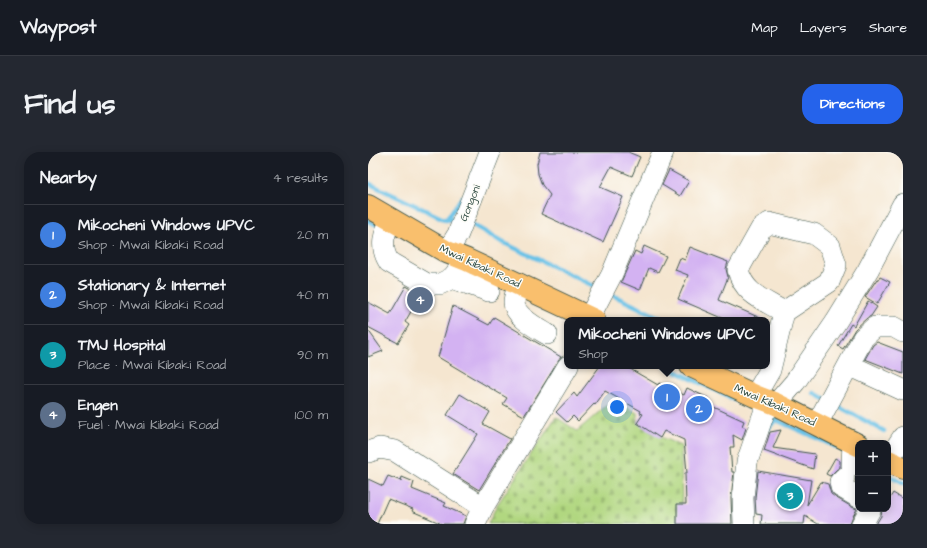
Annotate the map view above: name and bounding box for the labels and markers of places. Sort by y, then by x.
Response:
pin: 4 [407,285,433,315]
pin: 1 [654,382,680,412]
pin: 2 [686,394,712,424]
pin: 3 [777,481,803,511]

